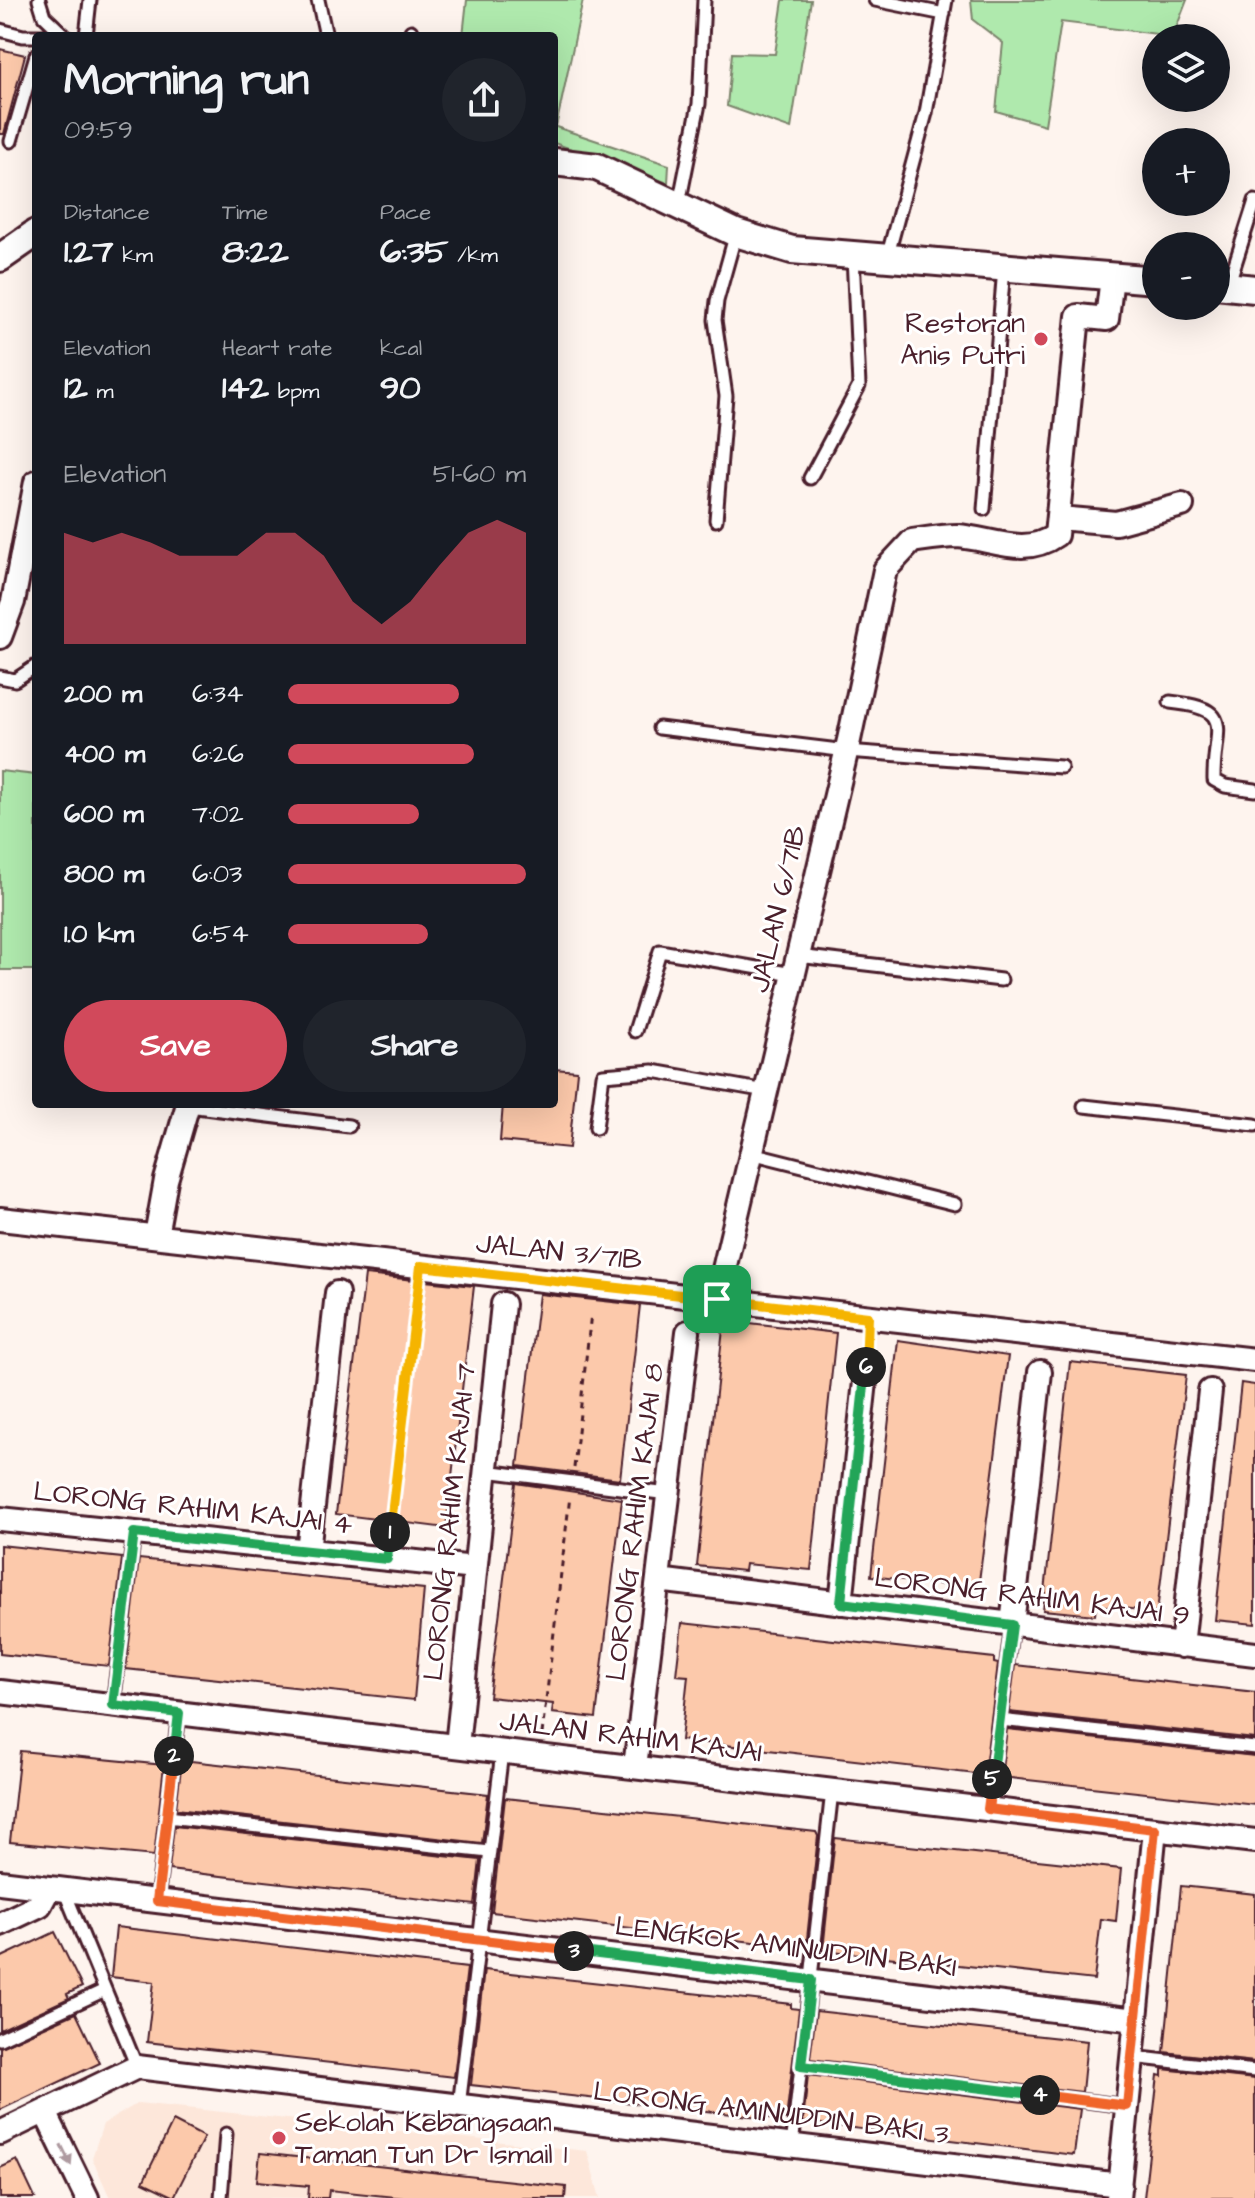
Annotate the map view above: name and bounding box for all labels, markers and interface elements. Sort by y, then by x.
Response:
map controls [1142,24,1230,320]
button: layers [1142,24,1230,112]
text: Morning run [64,51,309,112]
button: share [442,58,526,142]
text: 09:59 [64,112,133,148]
button: + [1142,128,1230,216]
text: Distance [64,197,150,228]
text: Time [222,197,268,228]
text: Pace [380,197,431,228]
text: 1.27 [64,228,114,276]
text: 8:22 [222,228,289,276]
text: 6:35 [380,228,448,276]
button: − [1142,232,1230,320]
text: km [114,240,153,271]
text: /km [448,240,498,271]
place label: Restoran Anis Putri [900,304,1025,375]
marker: Restoran Anis Putri [1032,330,1050,348]
text: Elevation [64,333,151,364]
text: Heart rate [222,333,332,364]
text: kcal [380,333,422,364]
text: 12 [64,364,88,412]
text: 142 [222,364,269,412]
text: 90 [380,364,421,412]
text: m [88,376,114,407]
text: bpm [269,376,319,407]
text: Elevation [64,456,166,492]
text: 51–60 m [433,456,526,492]
text: 200 m [64,676,142,712]
text: 6:34 [192,676,244,712]
text: 400 m [64,736,145,772]
text: 6:26 [192,736,244,772]
text: 600 m [64,796,144,832]
text: 7:02 [192,796,244,832]
street label: JALAN 6/71B [740,822,816,996]
text: 800 m [64,856,144,892]
text: 6:03 [192,856,242,892]
text: 1.0 km [64,916,134,952]
text: 6:54 [192,916,249,952]
button: Save [64,1000,287,1092]
button: Share [303,1000,526,1092]
street label: JALAN 3/71B [474,1224,644,1280]
pin [683,1265,751,1333]
icon: arrive [695,1277,739,1321]
pin: 6 [846,1347,886,1387]
text: 6 [859,1351,873,1382]
street label: LORONG RAHIM KAJAI 7 [414,1361,486,1683]
street label: LORONG RAHIM KAJAI 8 [596,1361,674,1683]
street label: LORONG RAHIM KAJAI 4 [32,1472,354,1544]
pin: 1 [370,1512,410,1552]
text: 1 [389,1516,391,1547]
street label: LORONG RAHIM KAJAI 9 [872,1558,1192,1636]
street label: JALAN RAHIM KAJAI [498,1702,764,1772]
pin: 2 [154,1736,194,1776]
text: 2 [168,1740,180,1771]
pin: 5 [972,1759,1012,1799]
text: 5 [984,1763,1000,1794]
street label: LENGKOK AMINUDDIN BAKI [613,1907,959,1987]
pin: 3 [554,1931,594,1971]
text: 3 [568,1935,580,1966]
street label: LORONG AMINUDDIN BAKI 3 [591,2072,951,2154]
pin: 4 [1020,2075,1060,2115]
text: 4 [1033,2079,1047,2110]
place label: Sekolah Kebangsaan Taman Tun Dr Ismail 1 [295,2103,568,2174]
marker: Sekolah Kebangsaan Taman Tun Dr Ismail 1 [270,2129,288,2147]
one-way arrow [59,2143,73,2166]

